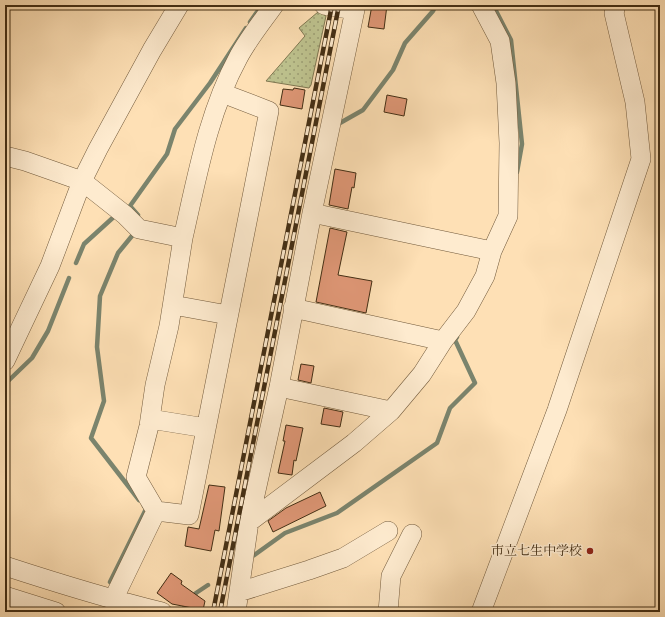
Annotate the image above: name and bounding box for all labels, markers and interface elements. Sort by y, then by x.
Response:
place label: 市立七生中学校 [491,543,582,559]
marker: 市立七生中学校 [585,546,595,556]

